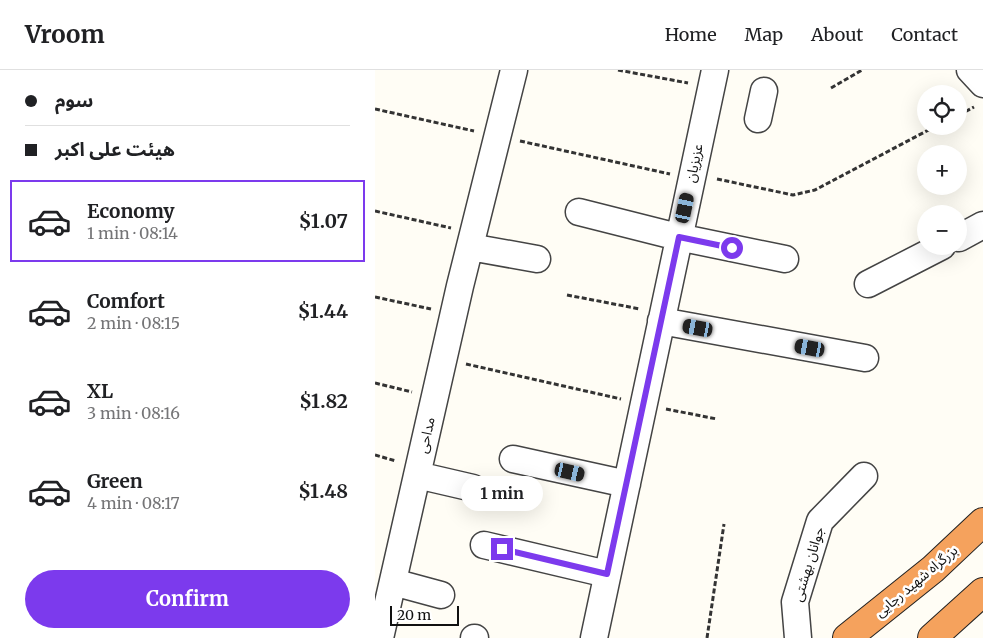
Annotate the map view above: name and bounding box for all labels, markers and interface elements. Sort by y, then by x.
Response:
text: Vroom [25,19,105,50]
text: Home [665,23,717,46]
text: Map [745,23,783,46]
text: About [811,23,863,46]
text: Contact [891,23,958,46]
map controls [917,85,967,255]
button: locate [917,85,967,135]
text: سوم [55,88,93,112]
text: هیئت علی اکبر [55,137,175,161]
street label: عزیزیان [681,142,707,184]
button: + [917,145,967,195]
car [674,192,695,224]
icon: car [27,199,72,244]
text: Economy [87,199,175,223]
button: − [917,205,967,255]
text: $1.07 [299,209,348,233]
text: 1 min · 08:14 [87,223,178,243]
route start [721,237,743,259]
icon: car [27,289,72,334]
text: Comfort [87,289,165,313]
text: $1.44 [298,299,348,323]
text: 2 min · 08:15 [87,313,180,333]
car [681,318,714,338]
car [793,338,826,358]
icon: car [27,379,72,424]
text: XL [87,379,113,403]
text: $1.82 [299,389,348,413]
text: 3 min · 08:16 [87,403,180,423]
street label: مداحی [413,415,439,455]
car [553,461,586,483]
icon: car [27,469,72,514]
text: Green [87,469,143,493]
callout: 1 min [461,476,543,512]
text: $1.48 [298,479,348,503]
text: 1 min [480,483,524,503]
text: 4 min · 08:17 [87,493,180,513]
street label: جوانان بهشتی [788,524,828,604]
route end [491,538,513,560]
street label: بزرگراه شهید رجایی [871,541,961,621]
button: Confirm [25,570,350,628]
scale bar [390,603,459,626]
text: 20 m [397,606,431,624]

